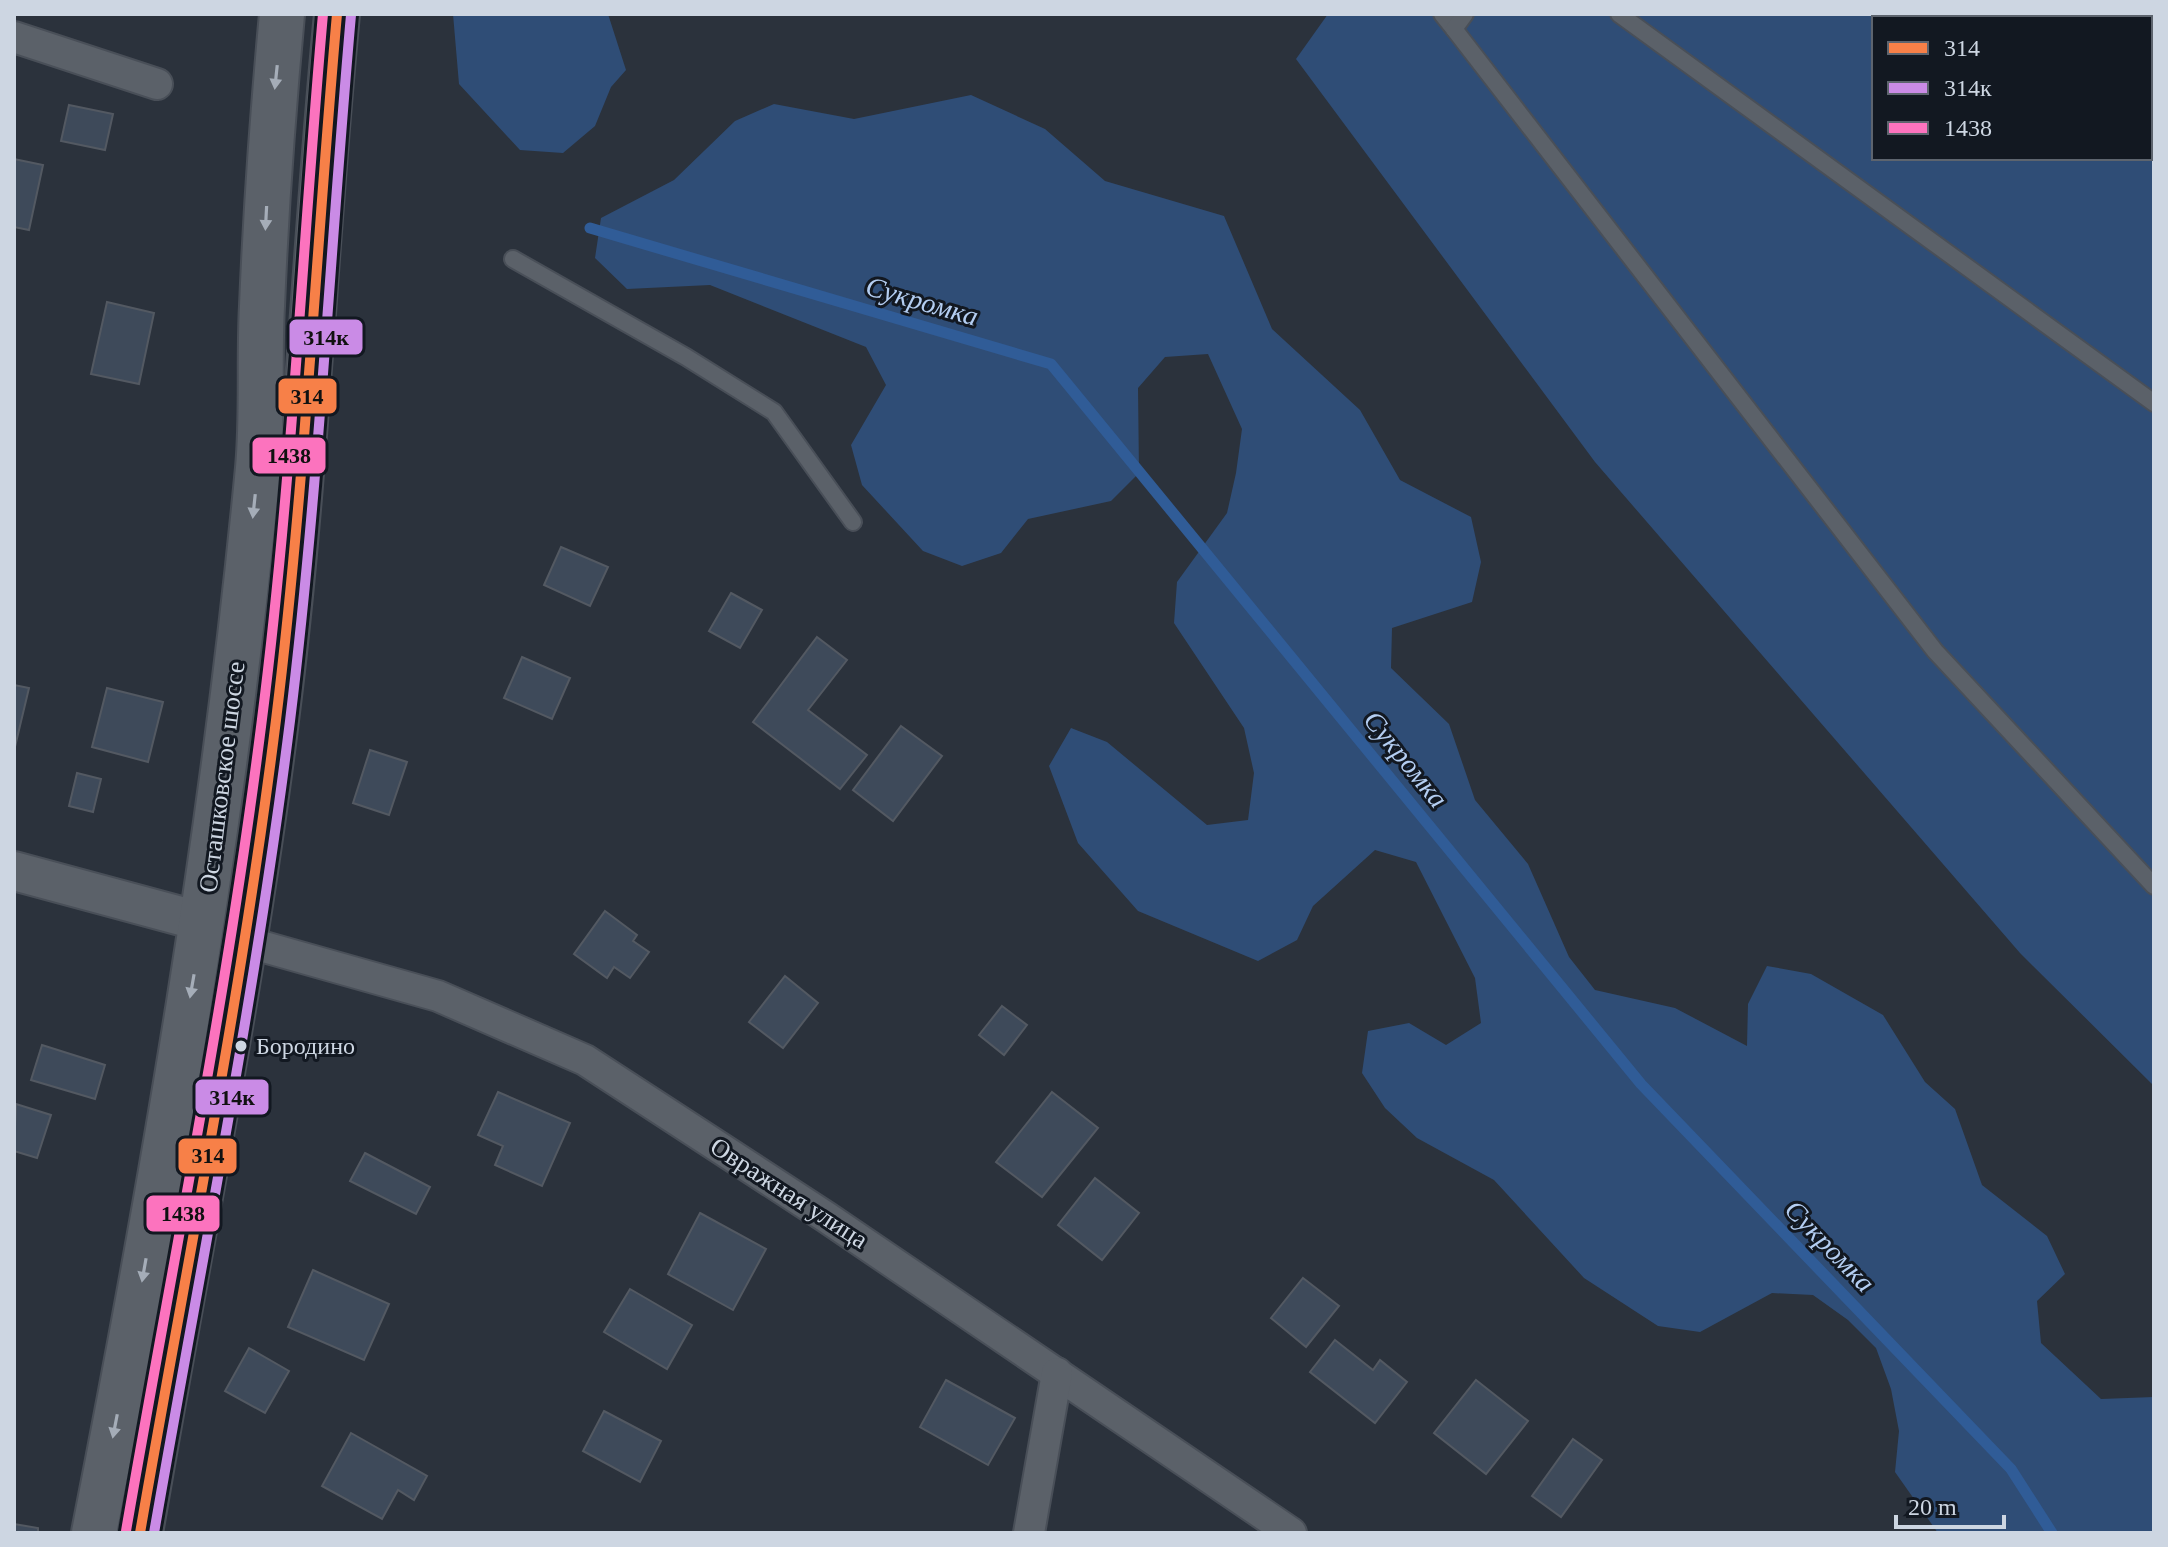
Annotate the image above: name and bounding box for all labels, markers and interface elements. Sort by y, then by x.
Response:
legend [1872,16,2152,160]
text: 314 [1944,35,1980,61]
one-way arrow [270,65,283,90]
text: 314к [1944,75,1992,101]
text: 1438 [1944,115,1992,141]
one-way arrow [259,206,272,231]
water label: Сукромка [862,270,982,332]
line badge: 314к [288,318,364,356]
text: 314к [303,325,349,350]
line badge: 314 [277,377,338,415]
text: 314 [291,384,324,409]
line badge: 1438 [251,436,327,475]
text: 1438 [267,443,311,468]
one-way arrow [247,494,260,519]
street label: Осташковское шоссе [193,660,251,894]
water label: Сукромка [1358,704,1454,814]
one-way arrow [185,973,198,998]
place label: Бородино [256,1033,355,1059]
marker: Бородино [233,1038,249,1054]
line badge: 314к [194,1078,270,1116]
text: 314к [209,1085,255,1110]
street label: Овражная улица [705,1131,873,1255]
line badge: 314 [177,1137,238,1175]
text: 314 [192,1143,225,1168]
line badge: 1438 [145,1194,221,1233]
water label: Сукромка [1779,1194,1881,1298]
text: 1438 [161,1201,205,1226]
one-way arrow [137,1257,149,1282]
one-way arrow [108,1413,121,1438]
scale bar [1896,1479,2004,1529]
text: 20 m [1908,1494,1957,1520]

